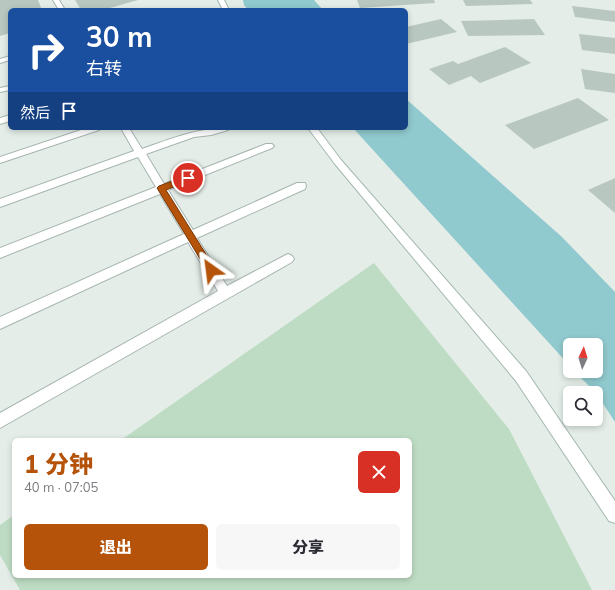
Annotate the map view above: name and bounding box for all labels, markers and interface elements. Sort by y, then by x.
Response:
text: 30 m [86,19,152,54]
icon: right [20,24,72,76]
text: 右转 [86,57,122,80]
icon: arrive [58,100,80,122]
text: 然后 [20,103,50,122]
pin [171,161,205,195]
icon: arrive [177,167,199,189]
position arrow [190,249,232,291]
north arrow [563,338,603,378]
map controls [563,338,603,426]
button: search [563,386,603,426]
text: 1 分钟 [24,449,93,479]
button: close [358,451,400,493]
text: 40 m · 07:05 [24,479,98,495]
button: 退出 [24,524,208,570]
button: 分享 [216,524,400,570]

